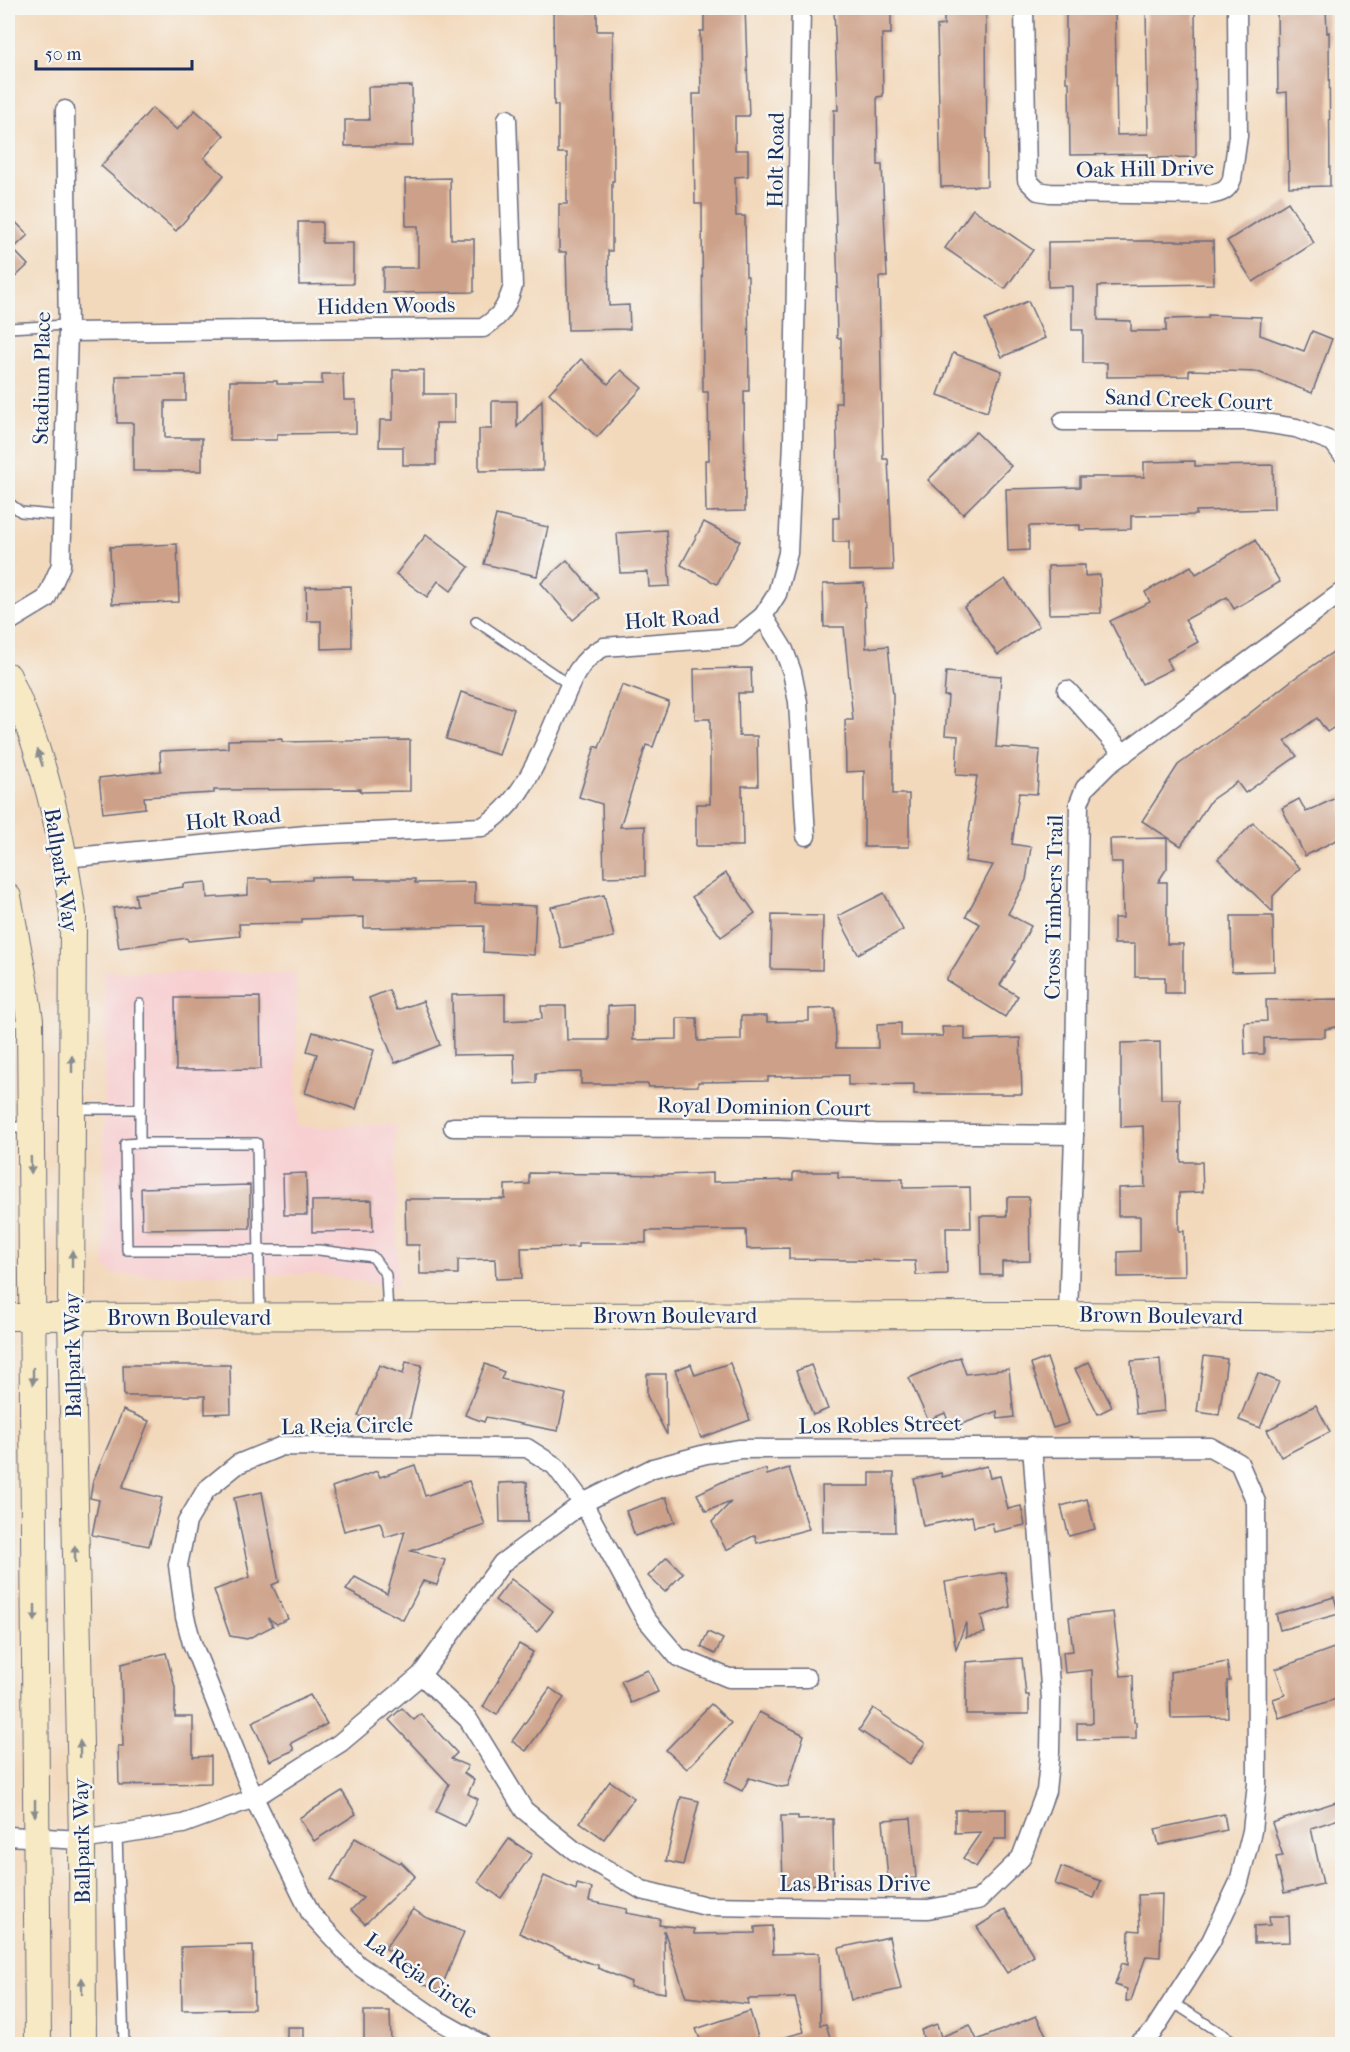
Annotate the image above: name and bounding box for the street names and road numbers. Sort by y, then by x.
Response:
street label: Holt Road [762,111,790,208]
street label: Oak Hill Drive [1076,155,1214,183]
street label: Hidden Woods [316,292,456,320]
street label: Stadium Place [28,311,56,445]
street label: Sand Creek Court [1104,384,1274,416]
street label: Holt Road [623,603,722,635]
street label: Holt Road [184,802,283,836]
street label: Ballpark Way [38,806,84,935]
street label: Cross Timbers Trail [1039,814,1069,1000]
street label: Royal Dominion Court [657,1092,872,1122]
street label: Ballpark Way [59,1291,87,1418]
street label: Brown Boulevard [1079,1302,1244,1330]
street label: Brown Boulevard [593,1303,758,1329]
street label: Brown Boulevard [107,1305,272,1331]
street label: Los Robles Street [798,1411,962,1439]
street label: La Reja Circle [281,1412,413,1440]
street label: Ballpark Way [68,1777,96,1904]
street label: Las Brisas Drive [779,1871,931,1897]
street label: La Reja Circle [360,1927,483,2024]

